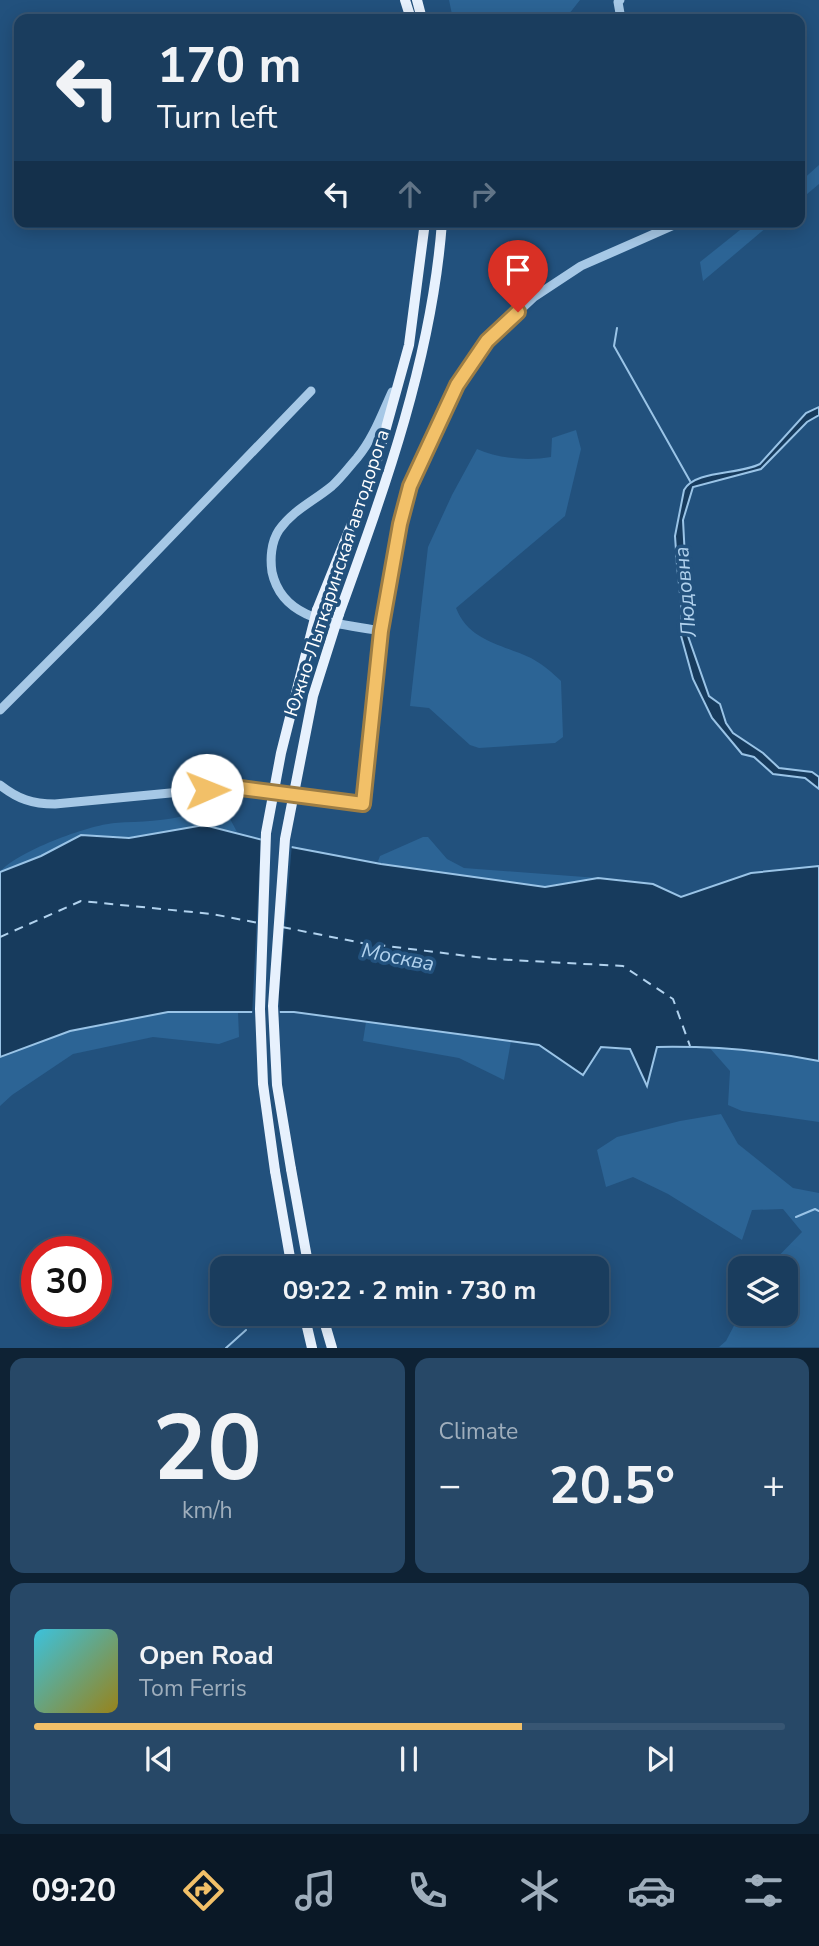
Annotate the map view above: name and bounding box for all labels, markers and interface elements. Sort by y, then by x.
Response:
text: 170 m [157,32,301,99]
icon: left [42,42,133,133]
text: Turn left [157,96,277,139]
icon: left [318,175,356,213]
icon: ahead [391,175,429,213]
icon: right [464,175,502,213]
pin [488,240,548,312]
icon: arrive [499,251,537,289]
street label: Южно-Лыткаринская автодорога [278,426,396,720]
water label: Людовна [667,545,703,640]
position arrow [170,753,244,827]
water label: Москва [359,936,437,978]
speed limit sign: 30 [21,1236,112,1327]
map controls [728,1256,798,1326]
button: layers [728,1256,798,1326]
text: 09:22 · 2 min · 730 m [283,1273,536,1308]
text: 20 [153,1387,262,1511]
text: Climate [439,1416,518,1447]
text: 20.5° [549,1450,675,1521]
text: − [439,1460,461,1511]
text: + [762,1460,785,1511]
text: km/h [182,1495,233,1526]
text: Open Road [139,1638,274,1673]
text: Tom Ferris [139,1673,247,1704]
icon: previous [140,1740,178,1778]
icon: pause [390,1740,428,1778]
icon: next [641,1740,679,1778]
icon: directions [179,1866,228,1915]
icon: music [291,1866,340,1915]
icon: phone [403,1866,452,1915]
icon: climate [515,1866,564,1915]
icon: car [627,1866,676,1915]
icon: filters [739,1866,788,1915]
text: 09:20 [31,1869,116,1912]

